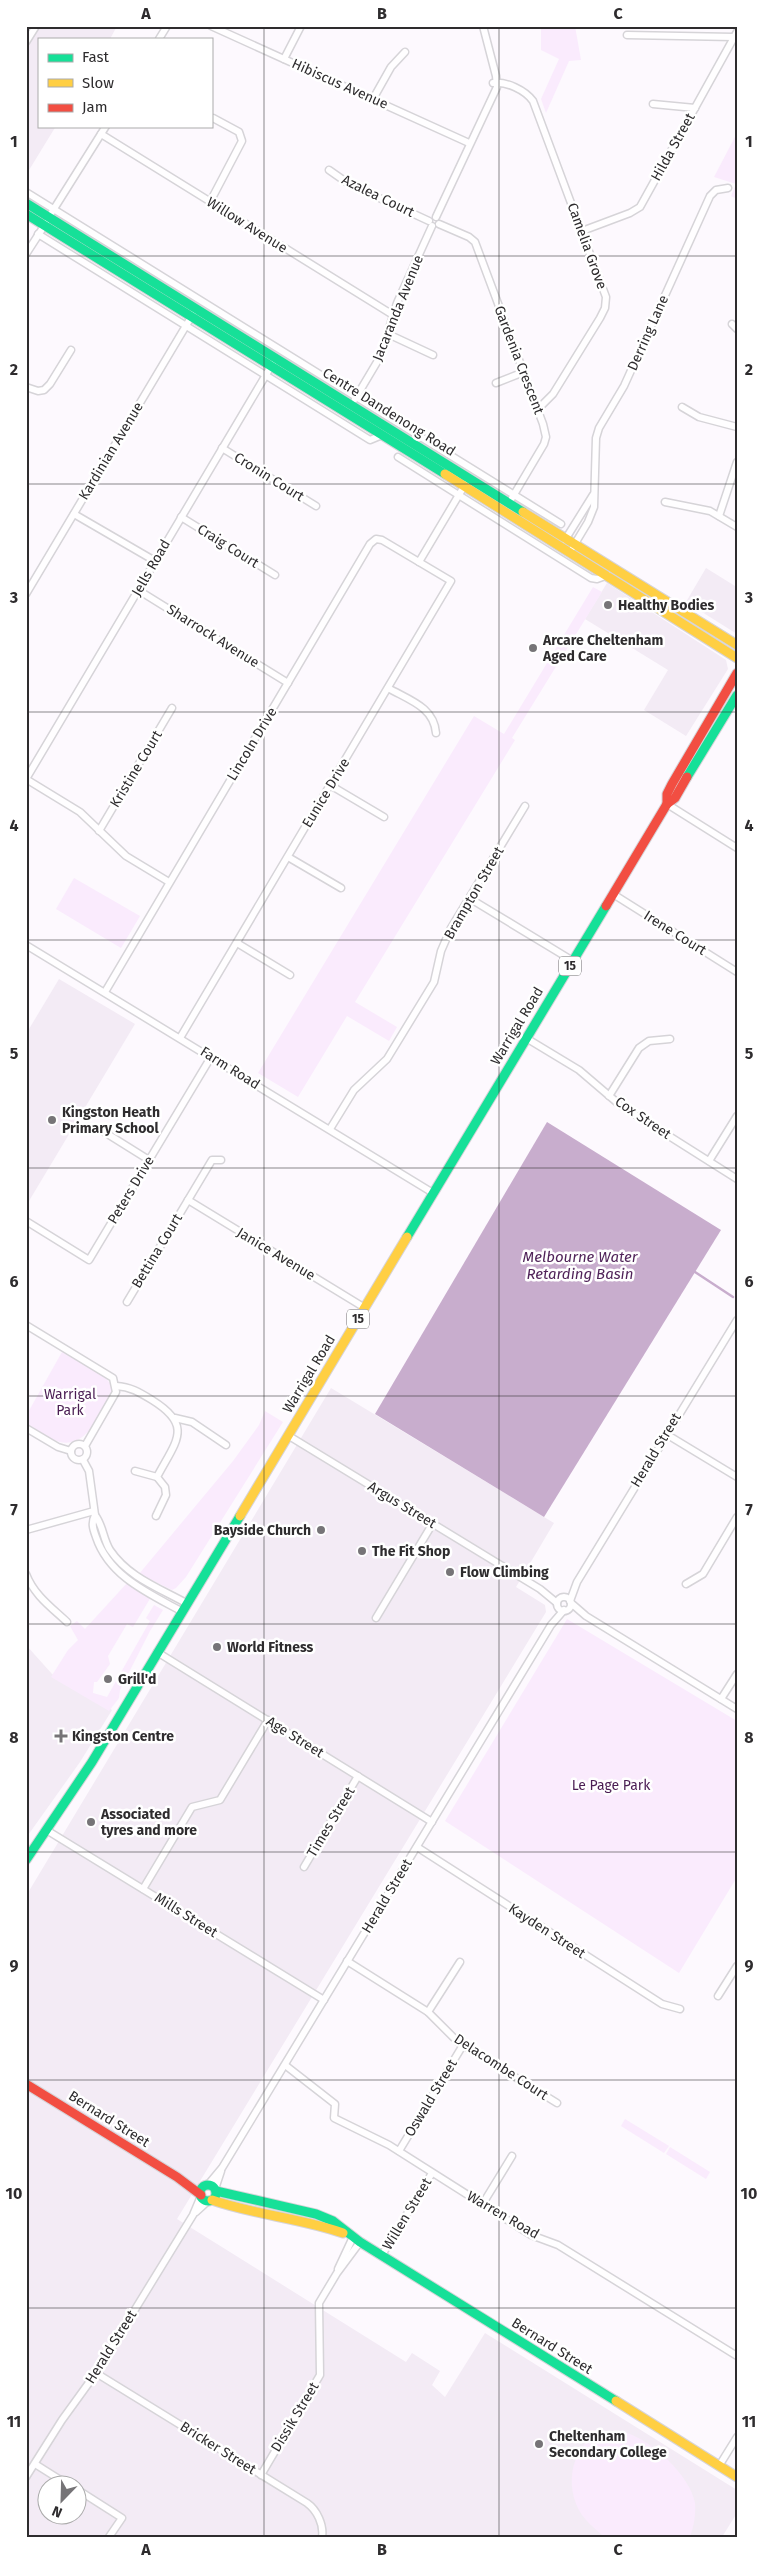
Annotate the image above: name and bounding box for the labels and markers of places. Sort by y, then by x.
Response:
place label: Healthy Bodies [618,597,714,614]
marker: Healthy Bodies [602,599,614,611]
place label: Arcare Cheltenham Aged Care [542,632,664,665]
marker: Arcare Cheltenham Aged Care [527,642,539,654]
place label: Kingston Heath Primary School [62,1104,160,1137]
marker: Kingston Heath Primary School [46,1114,58,1126]
place label: Bayside Church [214,1522,311,1539]
marker: Bayside Church [315,1524,327,1536]
place label: The Fit Shop [372,1543,450,1560]
marker: The Fit Shop [356,1545,368,1557]
place label: Flow Climbing [460,1564,549,1581]
marker: Flow Climbing [444,1566,456,1578]
place label: World Fitness [227,1639,314,1656]
marker: World Fitness [211,1641,223,1653]
place label: Grill'd [118,1671,156,1688]
marker: Grill'd [102,1673,114,1685]
place label: Kingston Centre [72,1728,174,1745]
marker: Kingston Centre [54,1729,68,1743]
place label: Associated tyres and more [100,1806,197,1839]
marker: Associated tyres and more [85,1816,97,1828]
place label: Cheltenham Secondary College [549,2428,667,2461]
marker: Cheltenham Secondary College [533,2438,545,2450]

